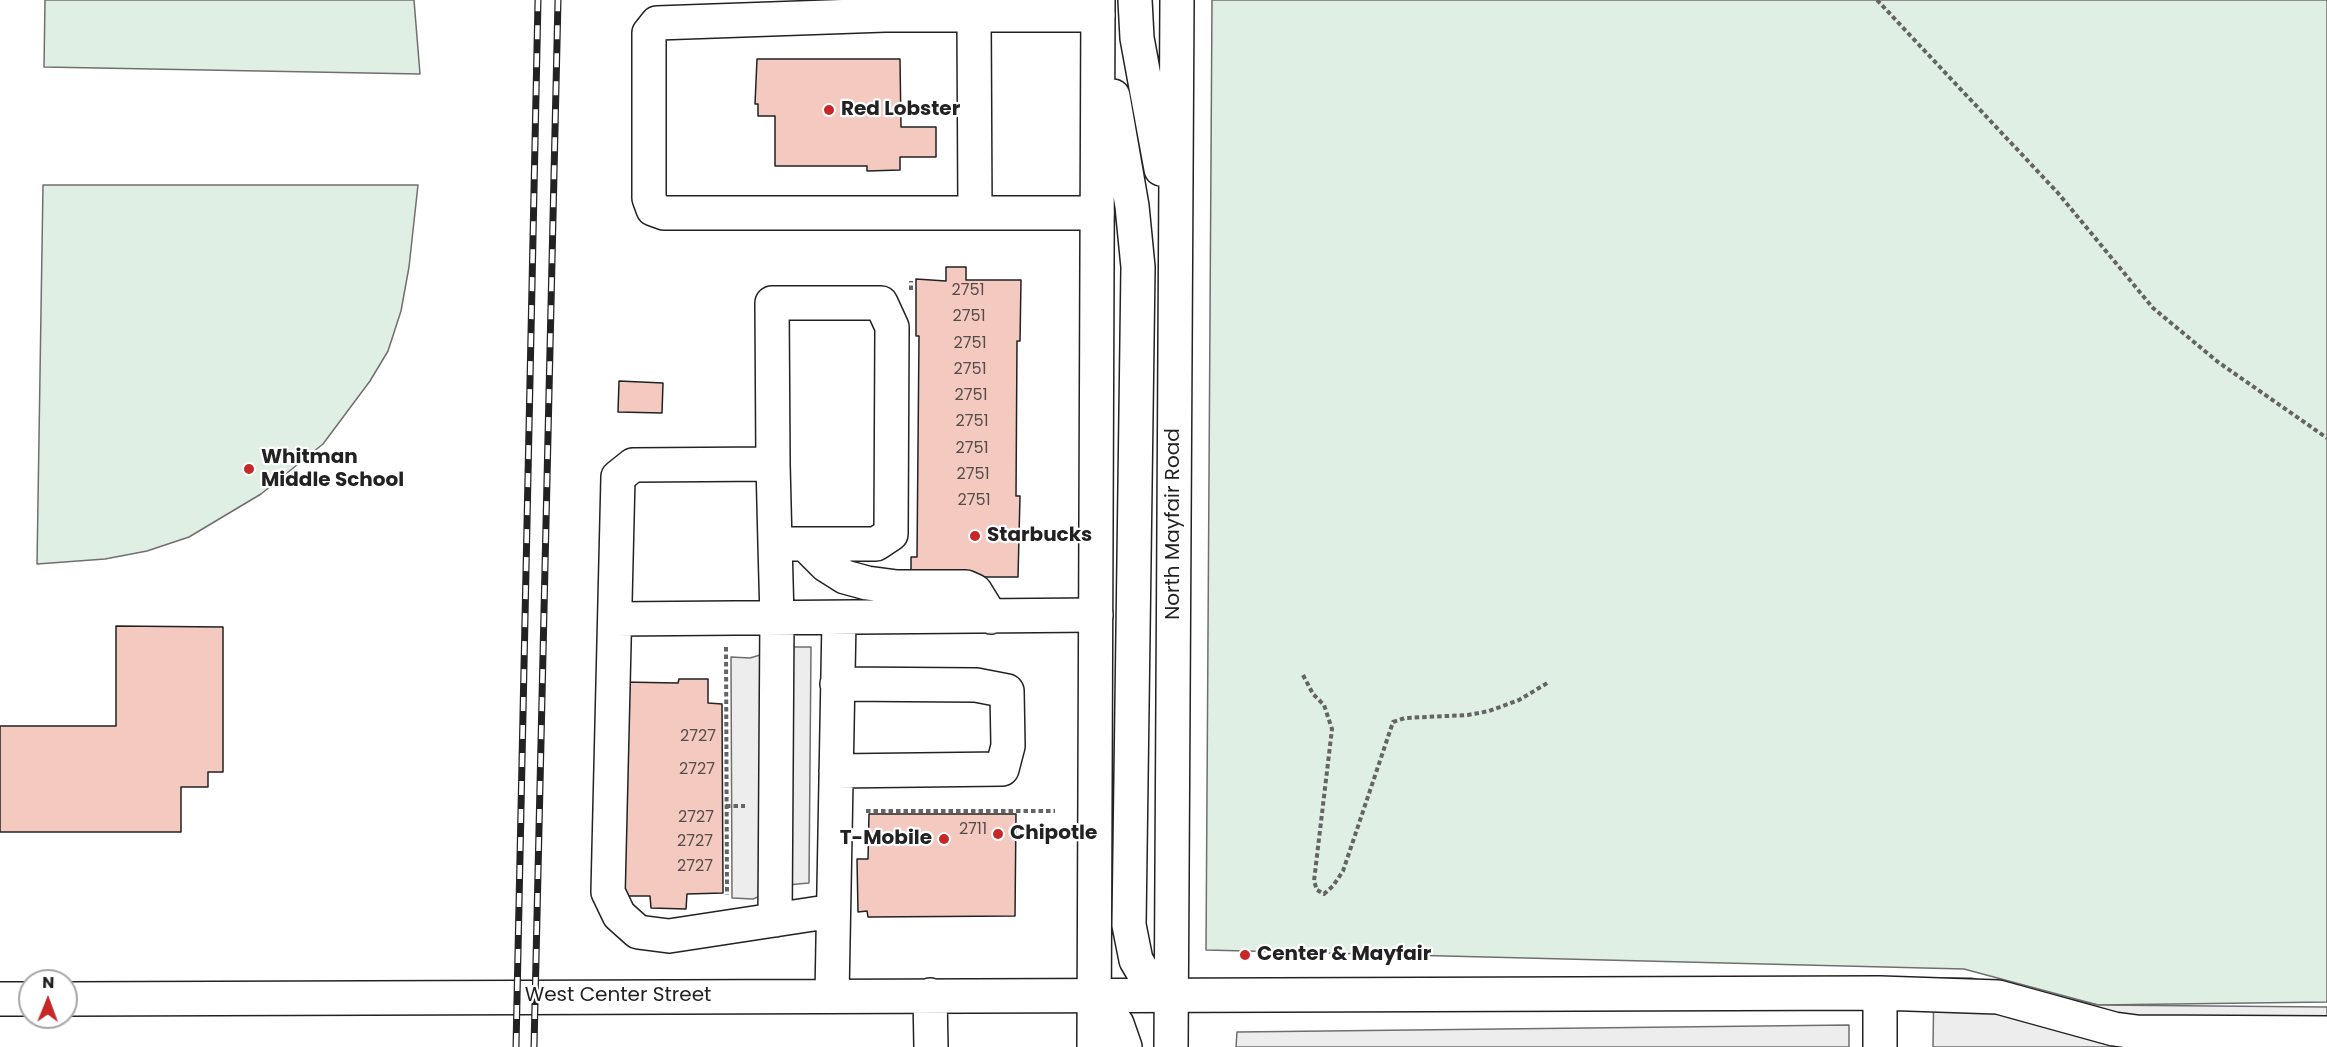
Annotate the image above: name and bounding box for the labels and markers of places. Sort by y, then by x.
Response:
place label: Red Lobster [841,98,960,122]
marker: Red Lobster [822,103,836,117]
place label: Whitman Middle School [261,446,404,493]
marker: Whitman Middle School [242,462,256,476]
place label: Starbucks [987,524,1092,548]
marker: Starbucks [968,529,982,543]
place label: Chipotle [1010,822,1097,846]
place label: T-Mobile [840,827,932,851]
marker: Chipotle [991,827,1005,841]
marker: T-Mobile [937,832,951,846]
place label: Center & Mayfair [1257,943,1431,967]
marker: Center & Mayfair [1238,948,1252,962]

